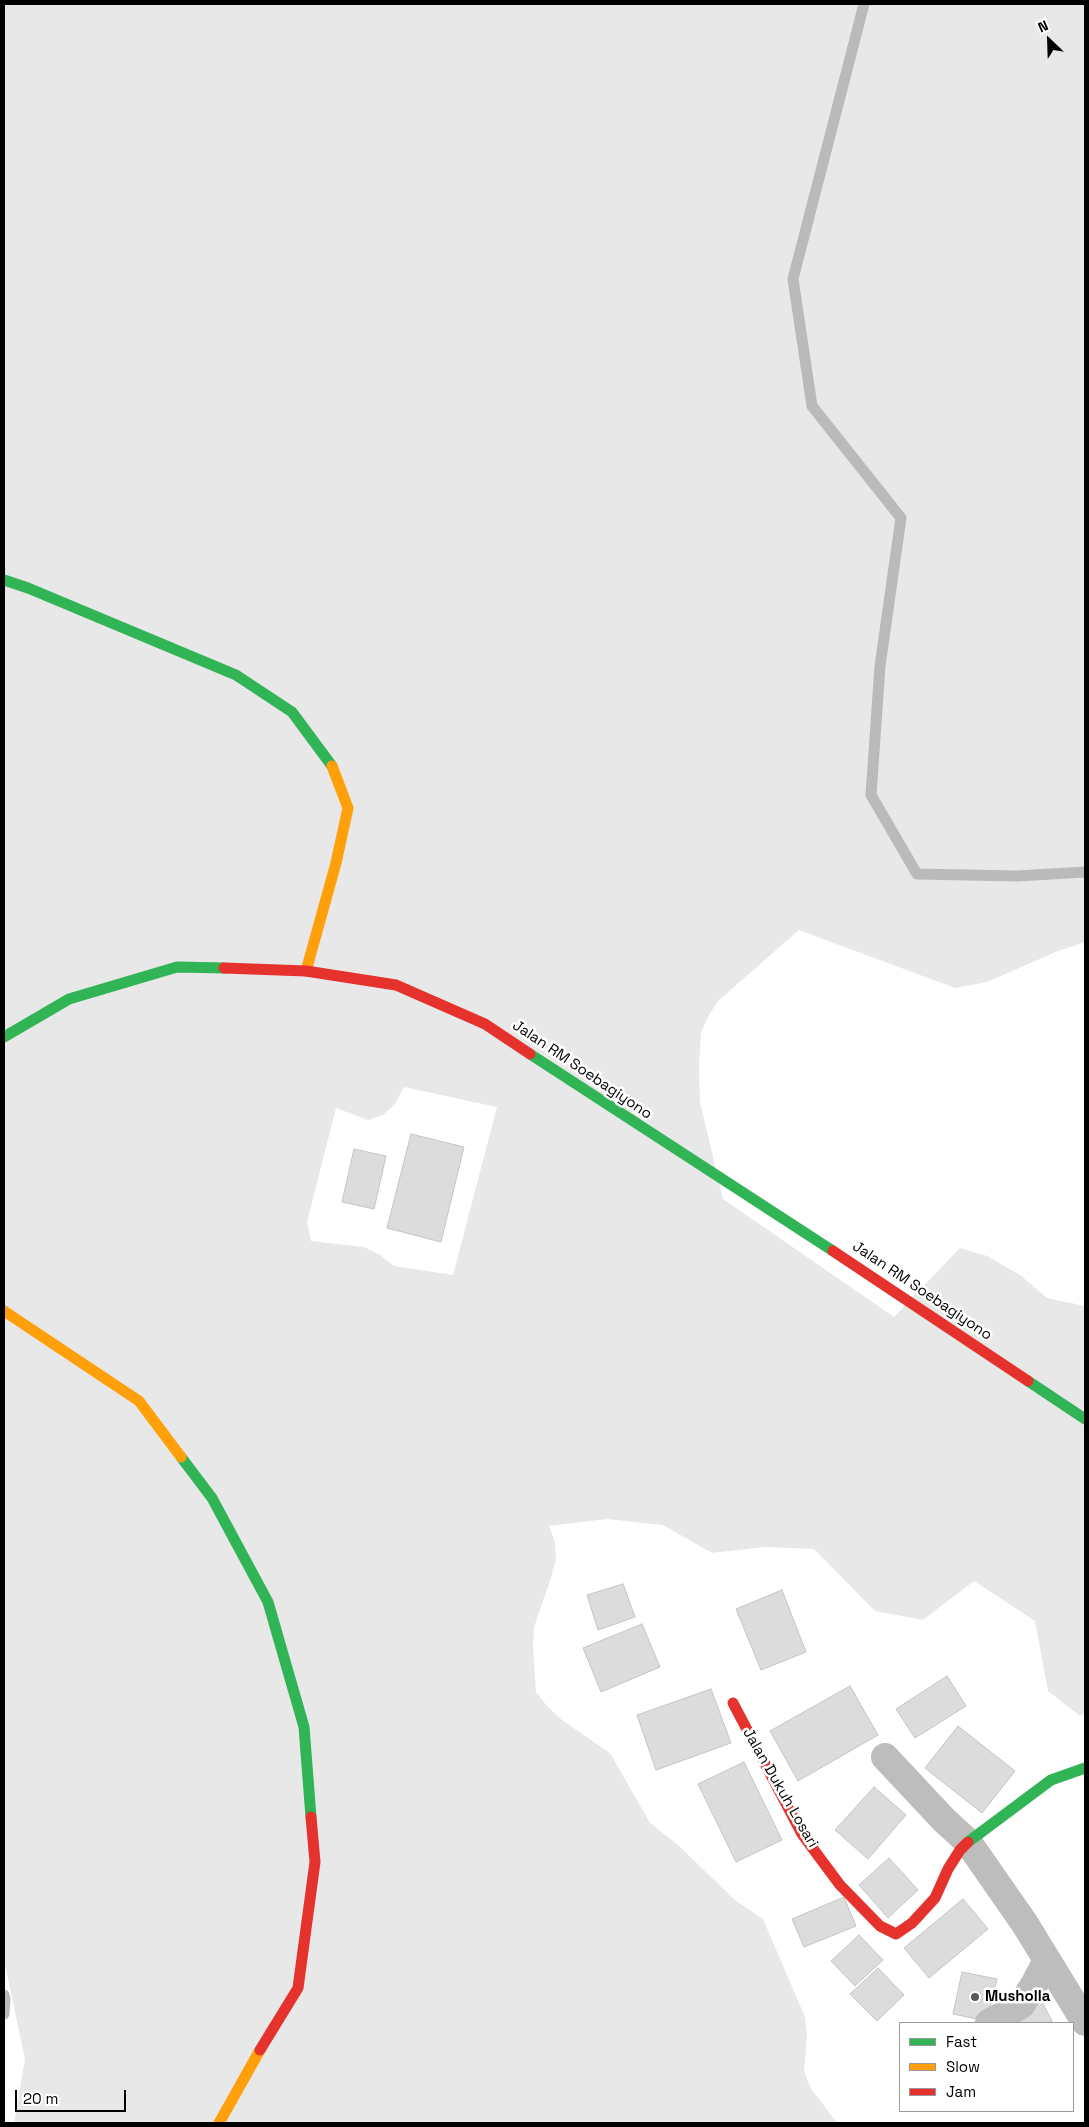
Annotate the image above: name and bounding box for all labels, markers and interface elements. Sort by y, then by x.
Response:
north arrow [1024,15,1074,65]
text: N [1035,16,1051,36]
street label: Jalan RM Soebagiyono [509,1017,655,1123]
street label: Jalan RM Soebagiyono [849,1238,995,1344]
street label: Jalan Dukuh Losari [738,1725,822,1851]
place label: Musholla [985,1988,1050,2006]
marker: Musholla [969,1991,981,2003]
legend [899,2022,1074,2112]
text: Fast [946,2032,977,2051]
text: Slow [946,2057,980,2076]
scale bar [18,2080,129,2112]
text: Jam [946,2082,976,2101]
text: 20 m [23,2089,58,2108]

